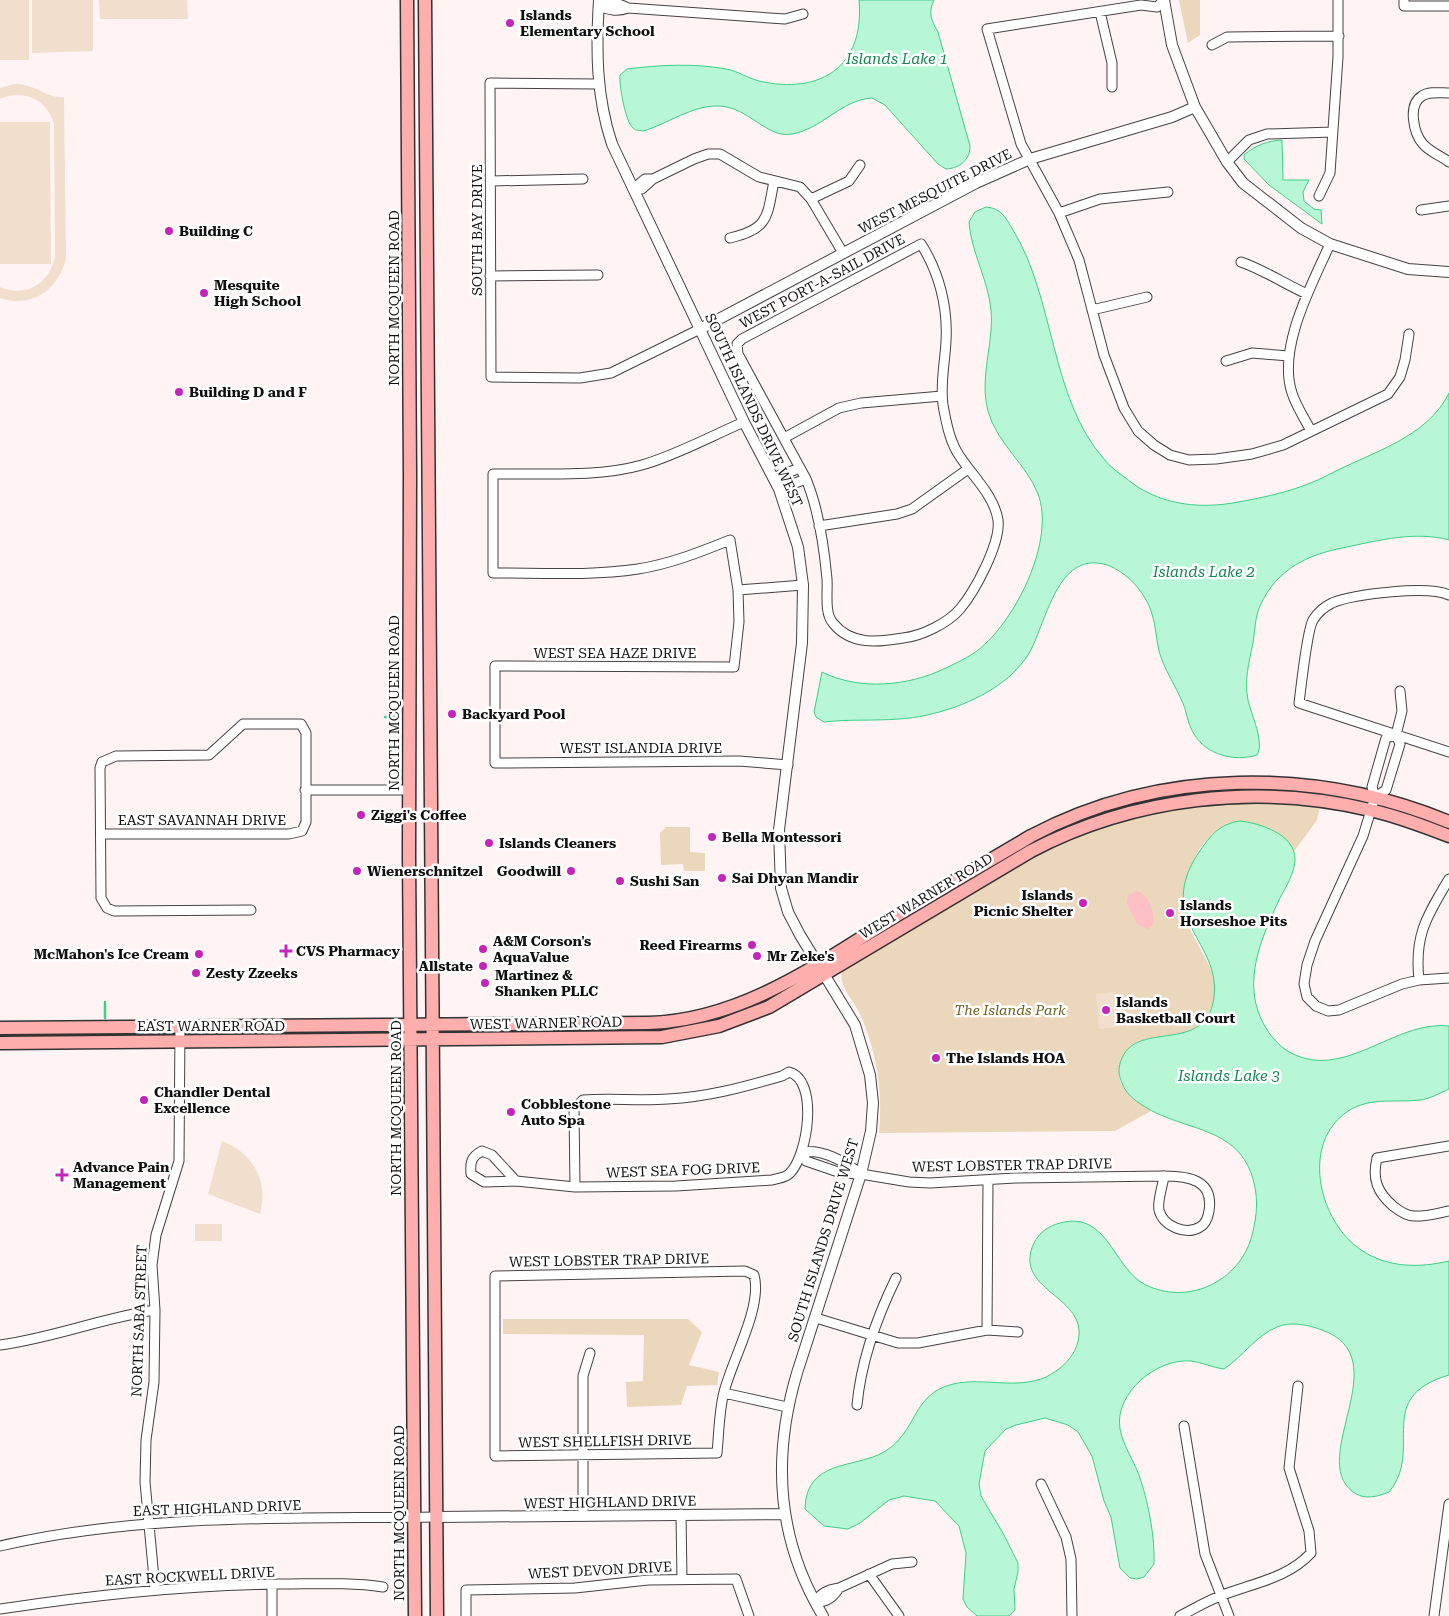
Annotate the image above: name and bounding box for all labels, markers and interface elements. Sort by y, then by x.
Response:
place label: Islands Elementary School [520,7,655,39]
marker: Islands Elementary School [504,17,516,29]
water label: Islands Lake 1 [845,50,948,68]
street label: WEST MESQUITE DRIVE [856,145,1014,237]
street label: SOUTH BAY DRIVE [469,164,485,296]
street label: NORTH MCQUEEN ROAD [386,210,402,386]
place label: Building C [179,223,253,239]
marker: Building C [163,225,175,237]
street label: WEST PORT-A-SAIL DRIVE [737,231,907,331]
place label: Mesquite High School [214,277,301,309]
marker: Mesquite High School [198,287,210,299]
street label: SOUTH ISLANDS DRIVE WEST [702,311,806,509]
place label: Building D and F [189,384,307,400]
marker: Building D and F [173,386,185,398]
water label: Islands Lake 2 [1152,563,1255,581]
street label: NORTH MCQUEEN ROAD [386,615,402,791]
street label: WEST SEA HAZE DRIVE [534,645,696,661]
place label: Backyard Pool [462,706,566,722]
marker: Backyard Pool [446,708,458,720]
street label: WEST ISLANDIA DRIVE [560,740,722,756]
place label: Ziggi's Coffee [371,807,466,823]
marker: Ziggi's Coffee [355,809,367,821]
street label: EAST SAVANNAH DRIVE [118,812,286,828]
place label: Bella Montessori [722,829,842,845]
marker: Bella Montessori [706,831,718,843]
place label: Islands Cleaners [499,835,616,851]
marker: Islands Cleaners [483,837,495,849]
street label: WEST WARNER ROAD [857,850,996,942]
place label: Wienerschnitzel [367,863,483,879]
place label: Goodwill [497,863,561,879]
marker: Wienerschnitzel [351,865,363,877]
marker: Goodwill [565,865,577,877]
place label: Sai Dhyan Mandir [732,870,859,886]
marker: Sai Dhyan Mandir [716,872,728,884]
place label: Sushi San [630,873,700,889]
marker: Sushi San [614,875,626,887]
place label: Islands Picnic Shelter [974,887,1074,919]
marker: Islands Picnic Shelter [1077,897,1089,909]
place label: Islands Horseshoe Pits [1180,897,1287,929]
marker: Islands Horseshoe Pits [1164,907,1176,919]
place label: A&M Corson's AquaValue [493,933,591,965]
place label: Reed Firearms [639,937,742,953]
marker: Reed Firearms [746,939,758,951]
place label: CVS Pharmacy [296,943,401,959]
marker: A&M Corson's AquaValue [477,943,489,955]
marker: CVS Pharmacy [280,945,292,957]
place label: McMahon's Ice Cream [34,946,189,962]
marker: McMahon's Ice Cream [193,948,205,960]
place label: Mr Zeke's [767,948,834,964]
marker: Mr Zeke's [751,950,763,962]
place label: Allstate [419,958,473,974]
marker: Allstate [477,960,489,972]
place label: Zesty Zzeeks [206,965,298,981]
marker: Zesty Zzeeks [190,967,202,979]
place label: Martinez & Shanken PLLC [495,967,598,999]
marker: Martinez & Shanken PLLC [479,977,491,989]
place label: Islands Basketball Court [1116,994,1236,1026]
park label: The Islands Park [954,1002,1066,1018]
marker: Islands Basketball Court [1100,1004,1112,1016]
street label: WEST WARNER ROAD [470,1014,623,1032]
street label: EAST WARNER ROAD [137,1018,285,1034]
street label: NORTH MCQUEEN ROAD [388,1020,404,1196]
place label: The Islands HOA [946,1050,1065,1066]
marker: The Islands HOA [930,1052,942,1064]
water label: Islands Lake 3 [1177,1067,1280,1085]
place label: Chandler Dental Excellence [154,1084,271,1116]
marker: Chandler Dental Excellence [138,1094,150,1106]
place label: Cobblestone Auto Spa [521,1096,611,1128]
marker: Cobblestone Auto Spa [505,1106,517,1118]
street label: SOUTH ISLANDS DRIVE WEST [784,1137,862,1343]
street label: WEST LOBSTER TRAP DRIVE [912,1155,1112,1175]
place label: Advance Pain Management [73,1159,170,1191]
street label: WEST SEA FOG DRIVE [606,1159,760,1181]
marker: Advance Pain Management [55,1168,69,1182]
street label: NORTH SABA STREET [128,1245,150,1397]
street label: WEST LOBSTER TRAP DRIVE [509,1250,709,1270]
street label: NORTH MCQUEEN ROAD [391,1425,407,1601]
street label: WEST SHELLFISH DRIVE [518,1431,692,1451]
street label: WEST HIGHLAND DRIVE [524,1492,696,1512]
street label: EAST HIGHLAND DRIVE [133,1497,301,1519]
street label: WEST DEVON DRIVE [528,1558,672,1582]
street label: EAST ROCKWELL DRIVE [105,1564,275,1588]

